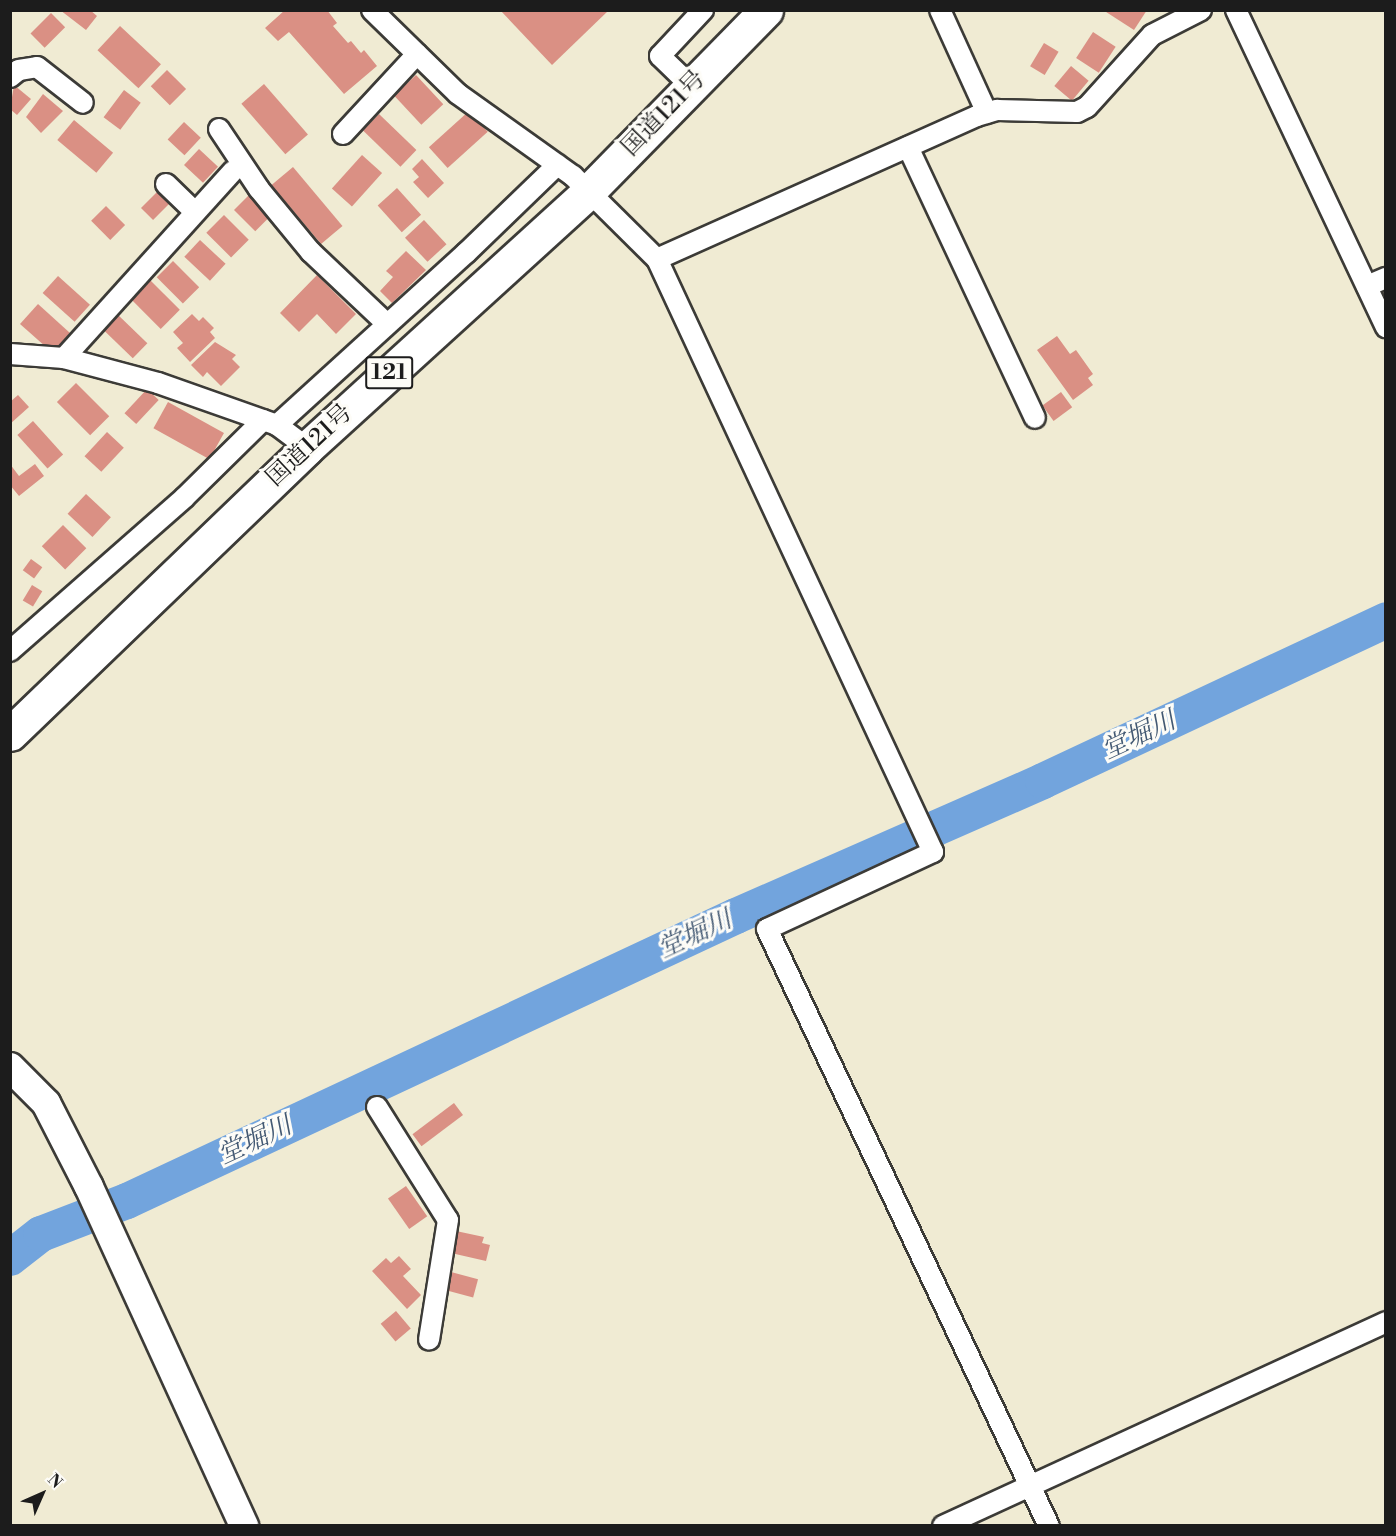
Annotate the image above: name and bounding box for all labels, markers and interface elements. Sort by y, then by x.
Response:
street label: 国道121号 [616,65,712,163]
road number: 121 [365,354,413,392]
street label: 国道121号 [261,399,359,493]
water label: 堂堀川 [1097,705,1181,767]
water label: 堂堀川 [653,904,737,966]
water label: 堂堀川 [213,1110,297,1172]
north arrow [12,1464,72,1524]
text: N [43,1470,66,1493]

